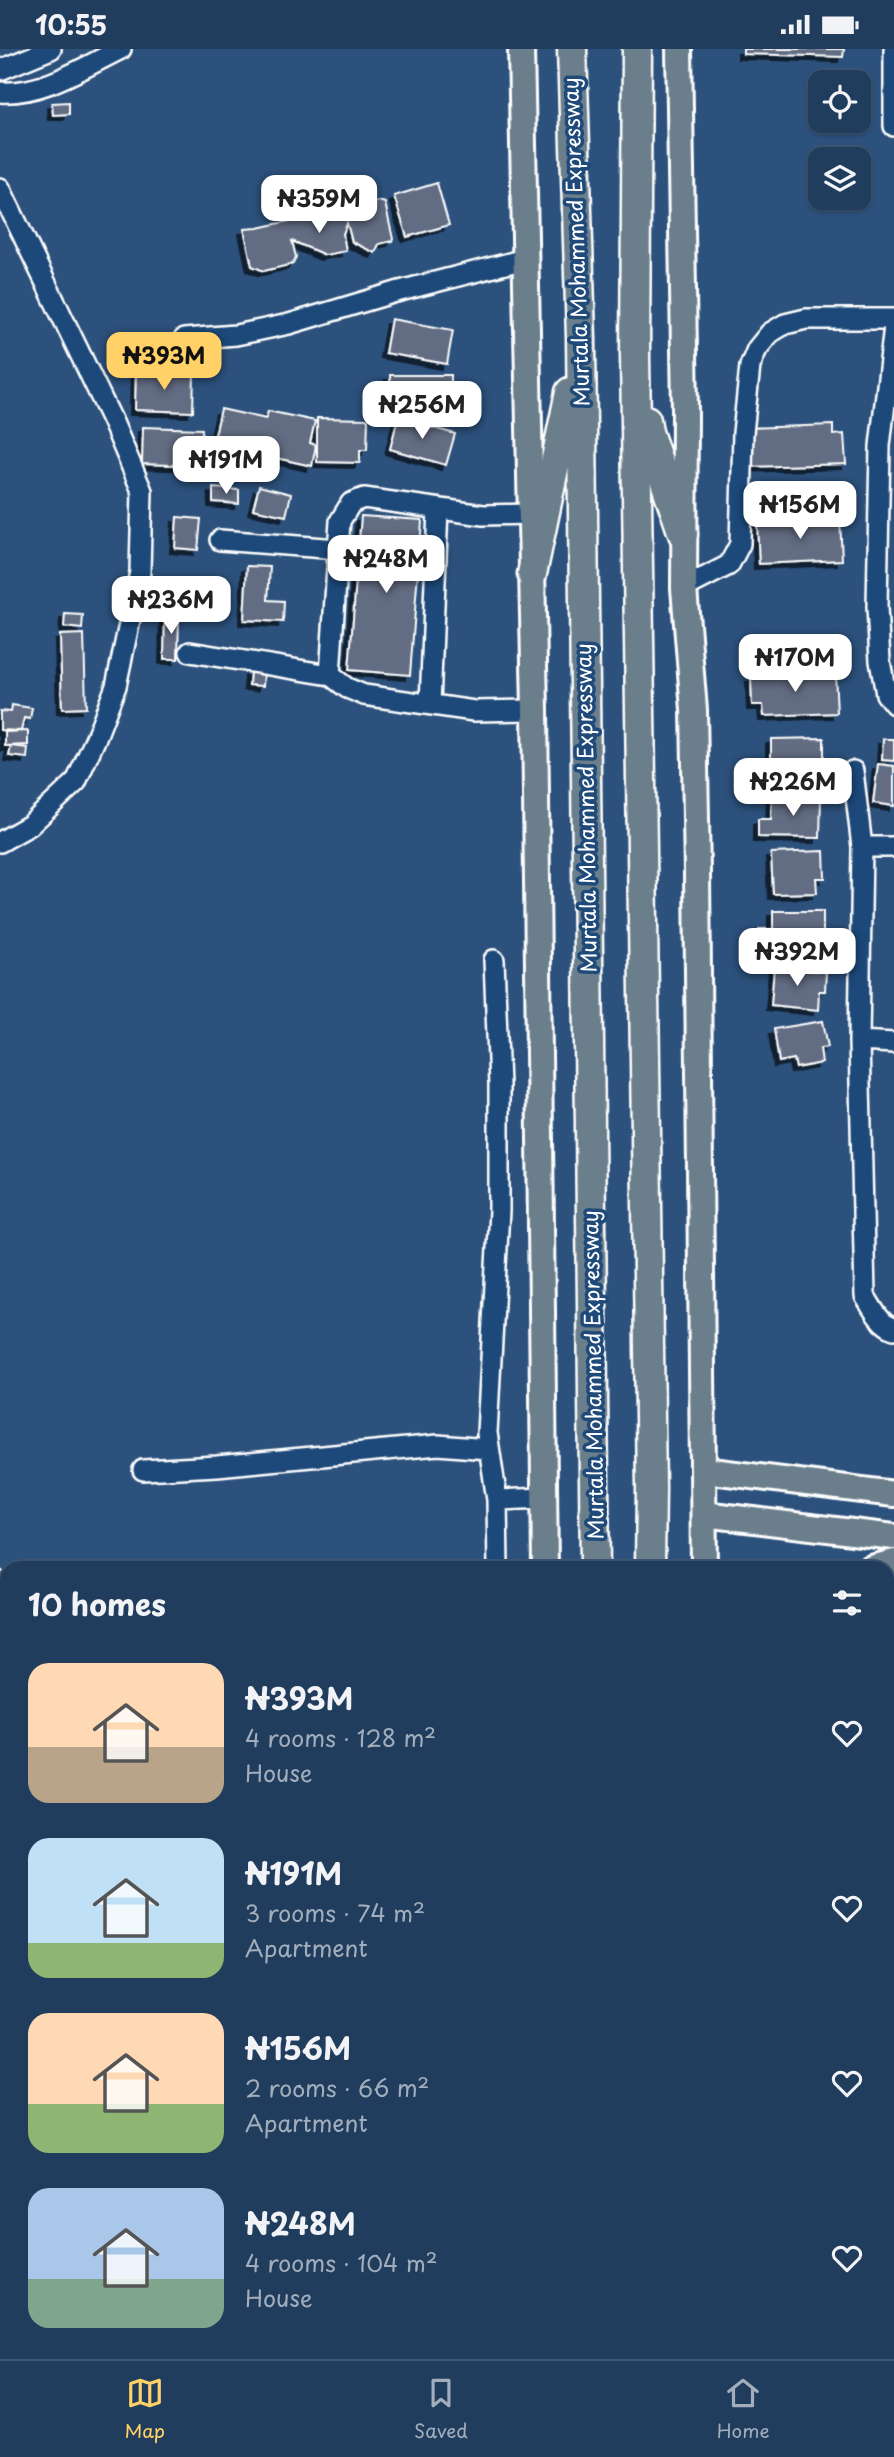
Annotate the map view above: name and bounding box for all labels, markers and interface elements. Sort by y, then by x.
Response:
text: 10:55 [35,5,107,44]
map controls [808,70,871,210]
button: locate [808,70,871,133]
street label: Murtala Mohammed Expressway [553,77,597,407]
button: layers [808,147,871,210]
pin: ₦359M [270,176,368,235]
text: ₦359M [277,180,361,215]
pin: ₦393M [115,333,213,392]
text: ₦393M [122,337,206,372]
pin: ₦256M [373,381,471,441]
text: ₦256M [378,386,466,421]
pin: ₦191M [177,437,275,496]
text: ₦191M [189,441,263,476]
pin: ₦156M [751,482,849,541]
text: ₦156M [759,486,841,521]
pin: ₦248M [337,535,435,595]
text: ₦248M [344,540,428,575]
pin: ₦236M [122,577,220,636]
text: ₦236M [128,581,214,616]
pin: ₦170M [746,635,844,694]
text: ₦170M [755,639,835,674]
street label: Murtala Mohammed Expressway [566,643,604,973]
pin: ₦226M [744,759,842,818]
text: ₦226M [750,763,836,798]
pin: ₦392M [748,929,846,988]
text: ₦392M [755,933,839,968]
street label: Murtala Mohammed Expressway [573,1210,611,1540]
text: 10 homes [28,1581,166,1626]
icon: filters [828,1584,866,1622]
text: ₦393M [245,1675,353,1720]
icon: home [84,1691,168,1775]
icon: heart [828,1714,866,1752]
text: 4 rooms · 128 m² [245,1720,436,1755]
text: House [245,1755,312,1790]
text: ₦191M [245,1850,342,1895]
icon: home [84,1866,168,1950]
icon: heart [828,1889,866,1927]
text: 3 rooms · 74 m² [245,1895,425,1930]
text: Apartment [245,1930,368,1965]
text: ₦156M [245,2025,351,2070]
icon: home [84,2041,168,2125]
icon: heart [828,2064,866,2102]
text: 2 rooms · 66 m² [245,2070,429,2105]
text: Apartment [245,2105,368,2140]
text: ₦248M [245,2200,356,2245]
icon: home [84,2216,168,2300]
icon: heart [828,2239,866,2277]
text: 4 rooms · 104 m² [245,2245,438,2280]
text: House [245,2280,312,2315]
tab: Map [124,2374,165,2444]
tab: Saved [414,2374,468,2444]
tab: Home [717,2374,770,2444]

